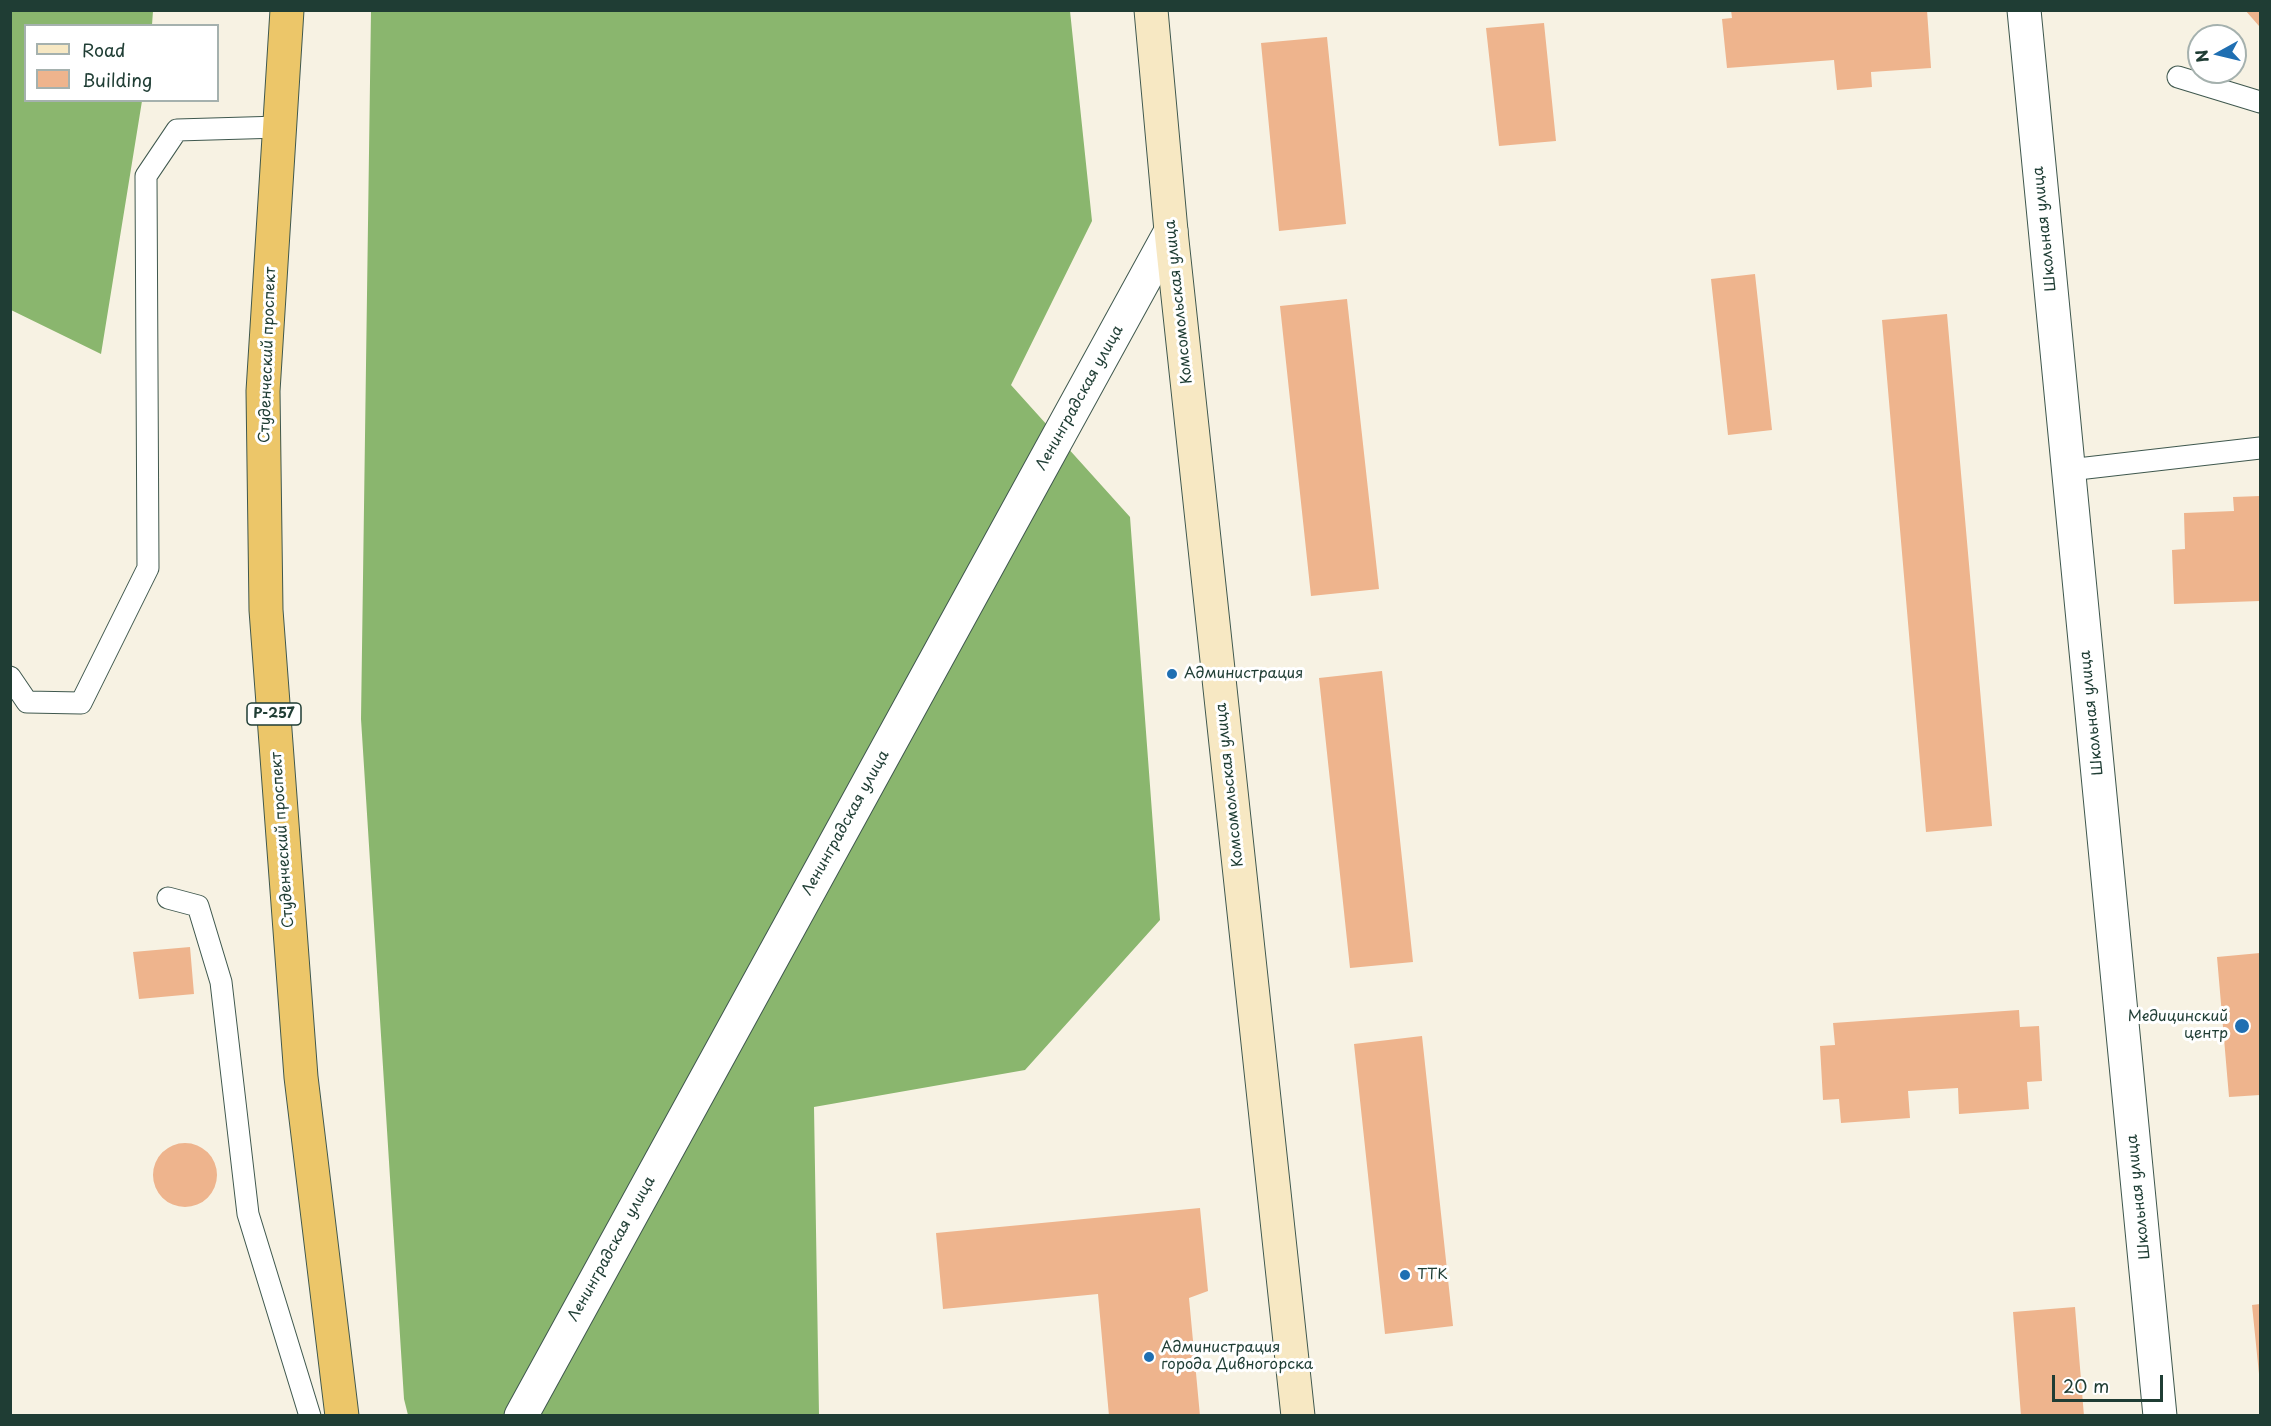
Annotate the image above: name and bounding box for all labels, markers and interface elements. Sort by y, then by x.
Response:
legend [24,24,219,102]
north arrow [2187,24,2247,84]
text: Road [82,36,126,63]
text: N [2188,48,2214,64]
text: Building [82,66,152,93]
street label: Школьная улица [2029,166,2061,292]
street label: Комсомольская улица [1161,219,1197,385]
street label: Студенческий проспект [256,267,280,443]
street label: Ленинградская улица [1033,322,1127,474]
street label: Школьная улица [2076,650,2108,776]
place label: Администрация [1184,665,1303,683]
marker: Администрация [1165,667,1179,681]
street label: Комсомольская улица [1212,702,1248,868]
road number: Р-257 [247,703,301,725]
street label: Ленинградская улица [799,747,893,899]
street label: Студенческий проспект [268,751,298,929]
place label: Медицинский центр [2128,1008,2228,1043]
marker: Медицинский центр [2233,1017,2251,1035]
street label: Школьная улица [2123,1134,2155,1260]
street label: Ленинградская улица [565,1173,659,1325]
place label: ТТК [1417,1266,1448,1284]
marker: ТТК [1398,1268,1412,1282]
place label: Администрация города Дивногорска [1161,1339,1313,1374]
marker: Администрация города Дивногорска [1142,1350,1156,1364]
scale bar [2055,1363,2166,1401]
text: 20 m [2063,1372,2109,1399]

